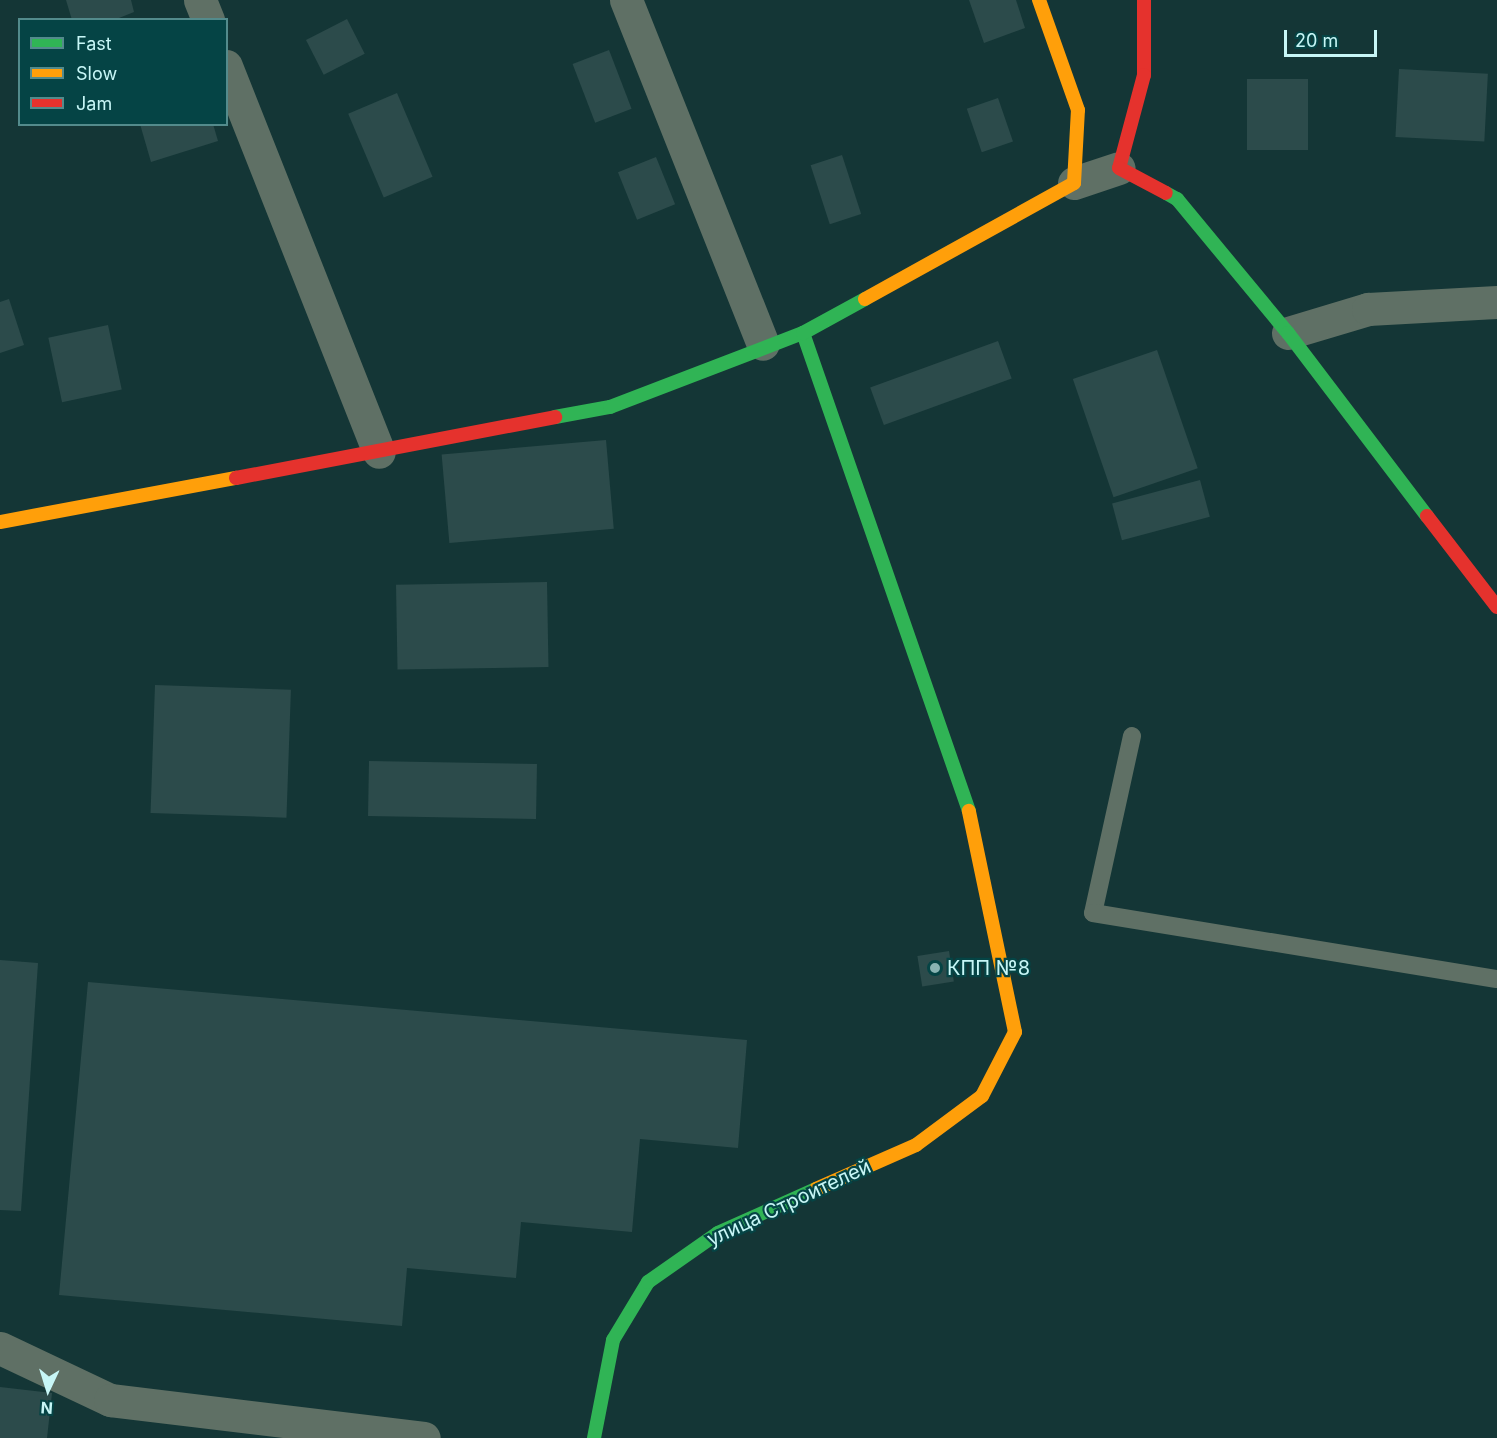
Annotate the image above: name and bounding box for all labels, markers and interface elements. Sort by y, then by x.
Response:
legend [18,18,228,126]
scale bar [1287,18,1380,56]
text: 20 m [1295,30,1338,51]
text: Fast [76,33,112,54]
text: Slow [76,63,117,84]
text: Jam [76,93,112,114]
place label: КПП №8 [947,956,1030,980]
marker: КПП №8 [928,961,942,975]
street label: улица Строителей [703,1154,875,1252]
north arrow [18,1360,78,1420]
text: N [40,1398,54,1418]

